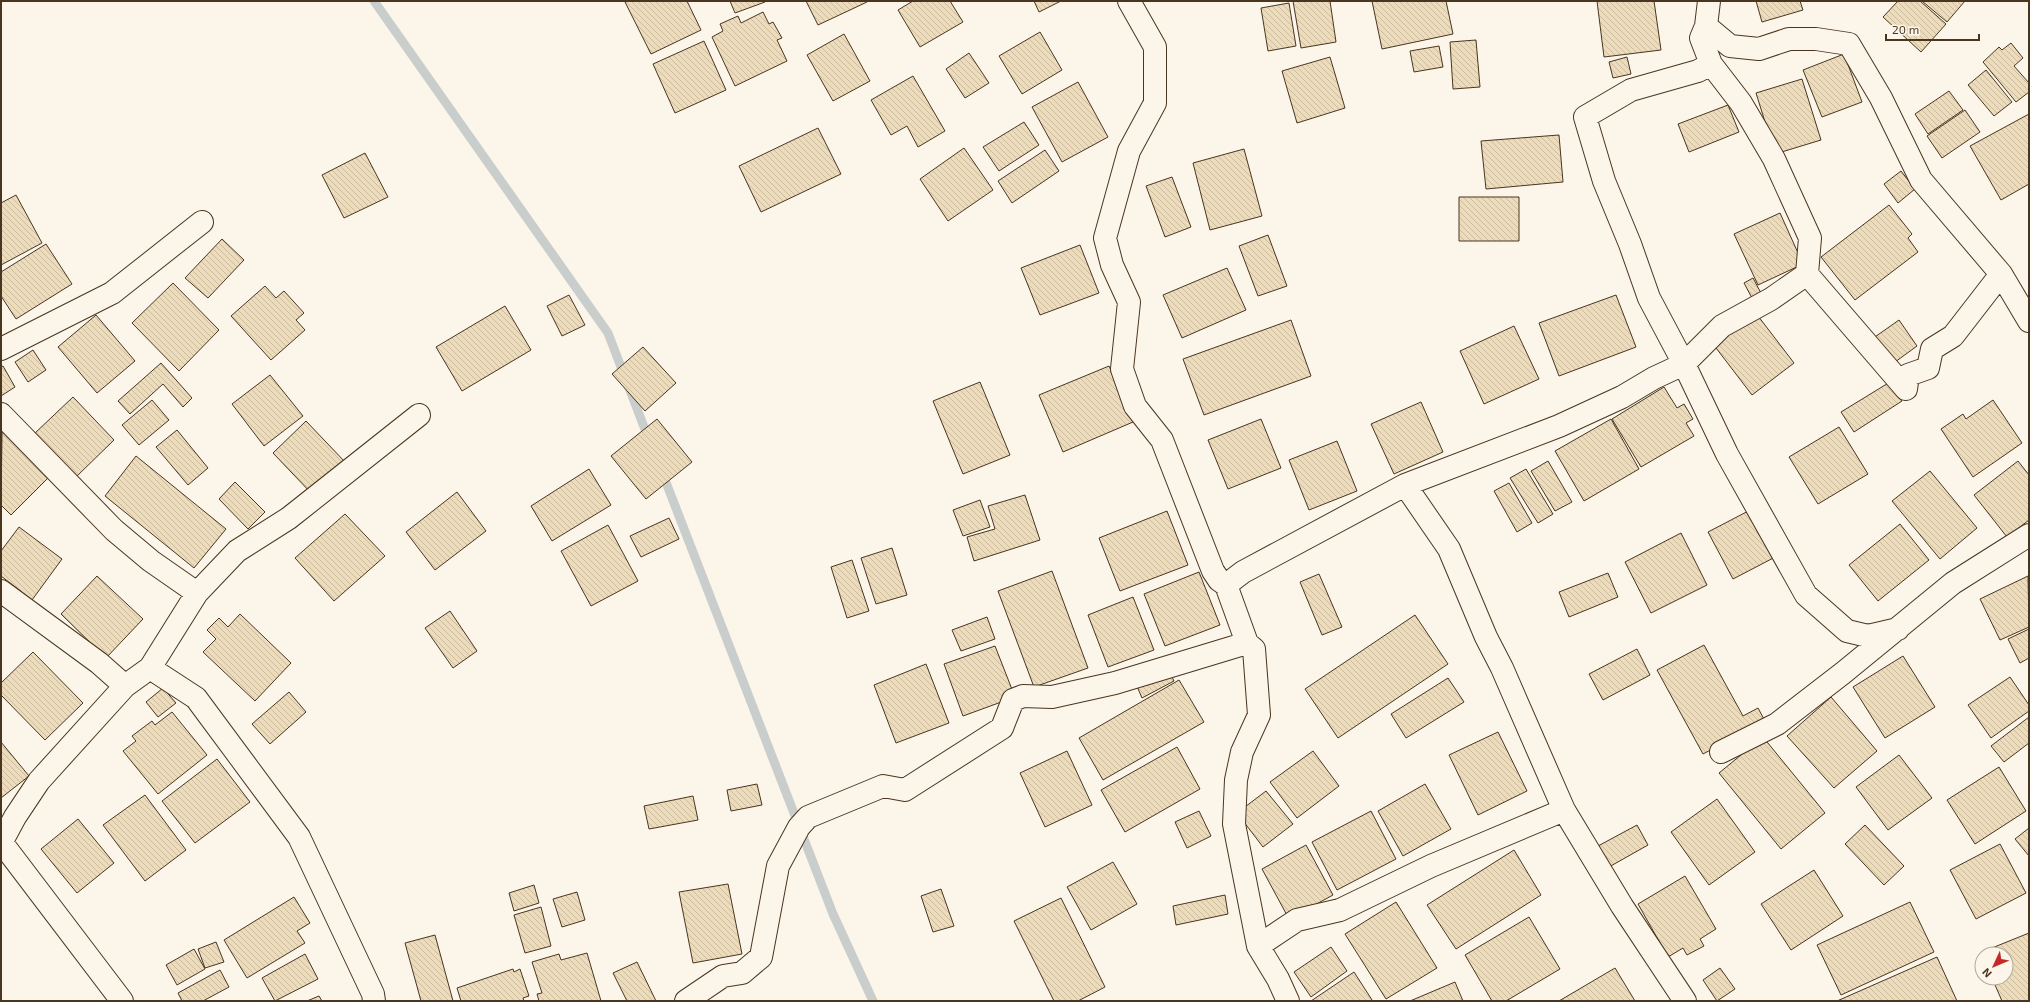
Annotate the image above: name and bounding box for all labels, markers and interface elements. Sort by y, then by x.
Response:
scale bar [1886,16,1979,42]
text: 20 m [1892,22,1919,36]
north arrow [1974,946,2014,986]
text: N [1979,966,1994,981]

